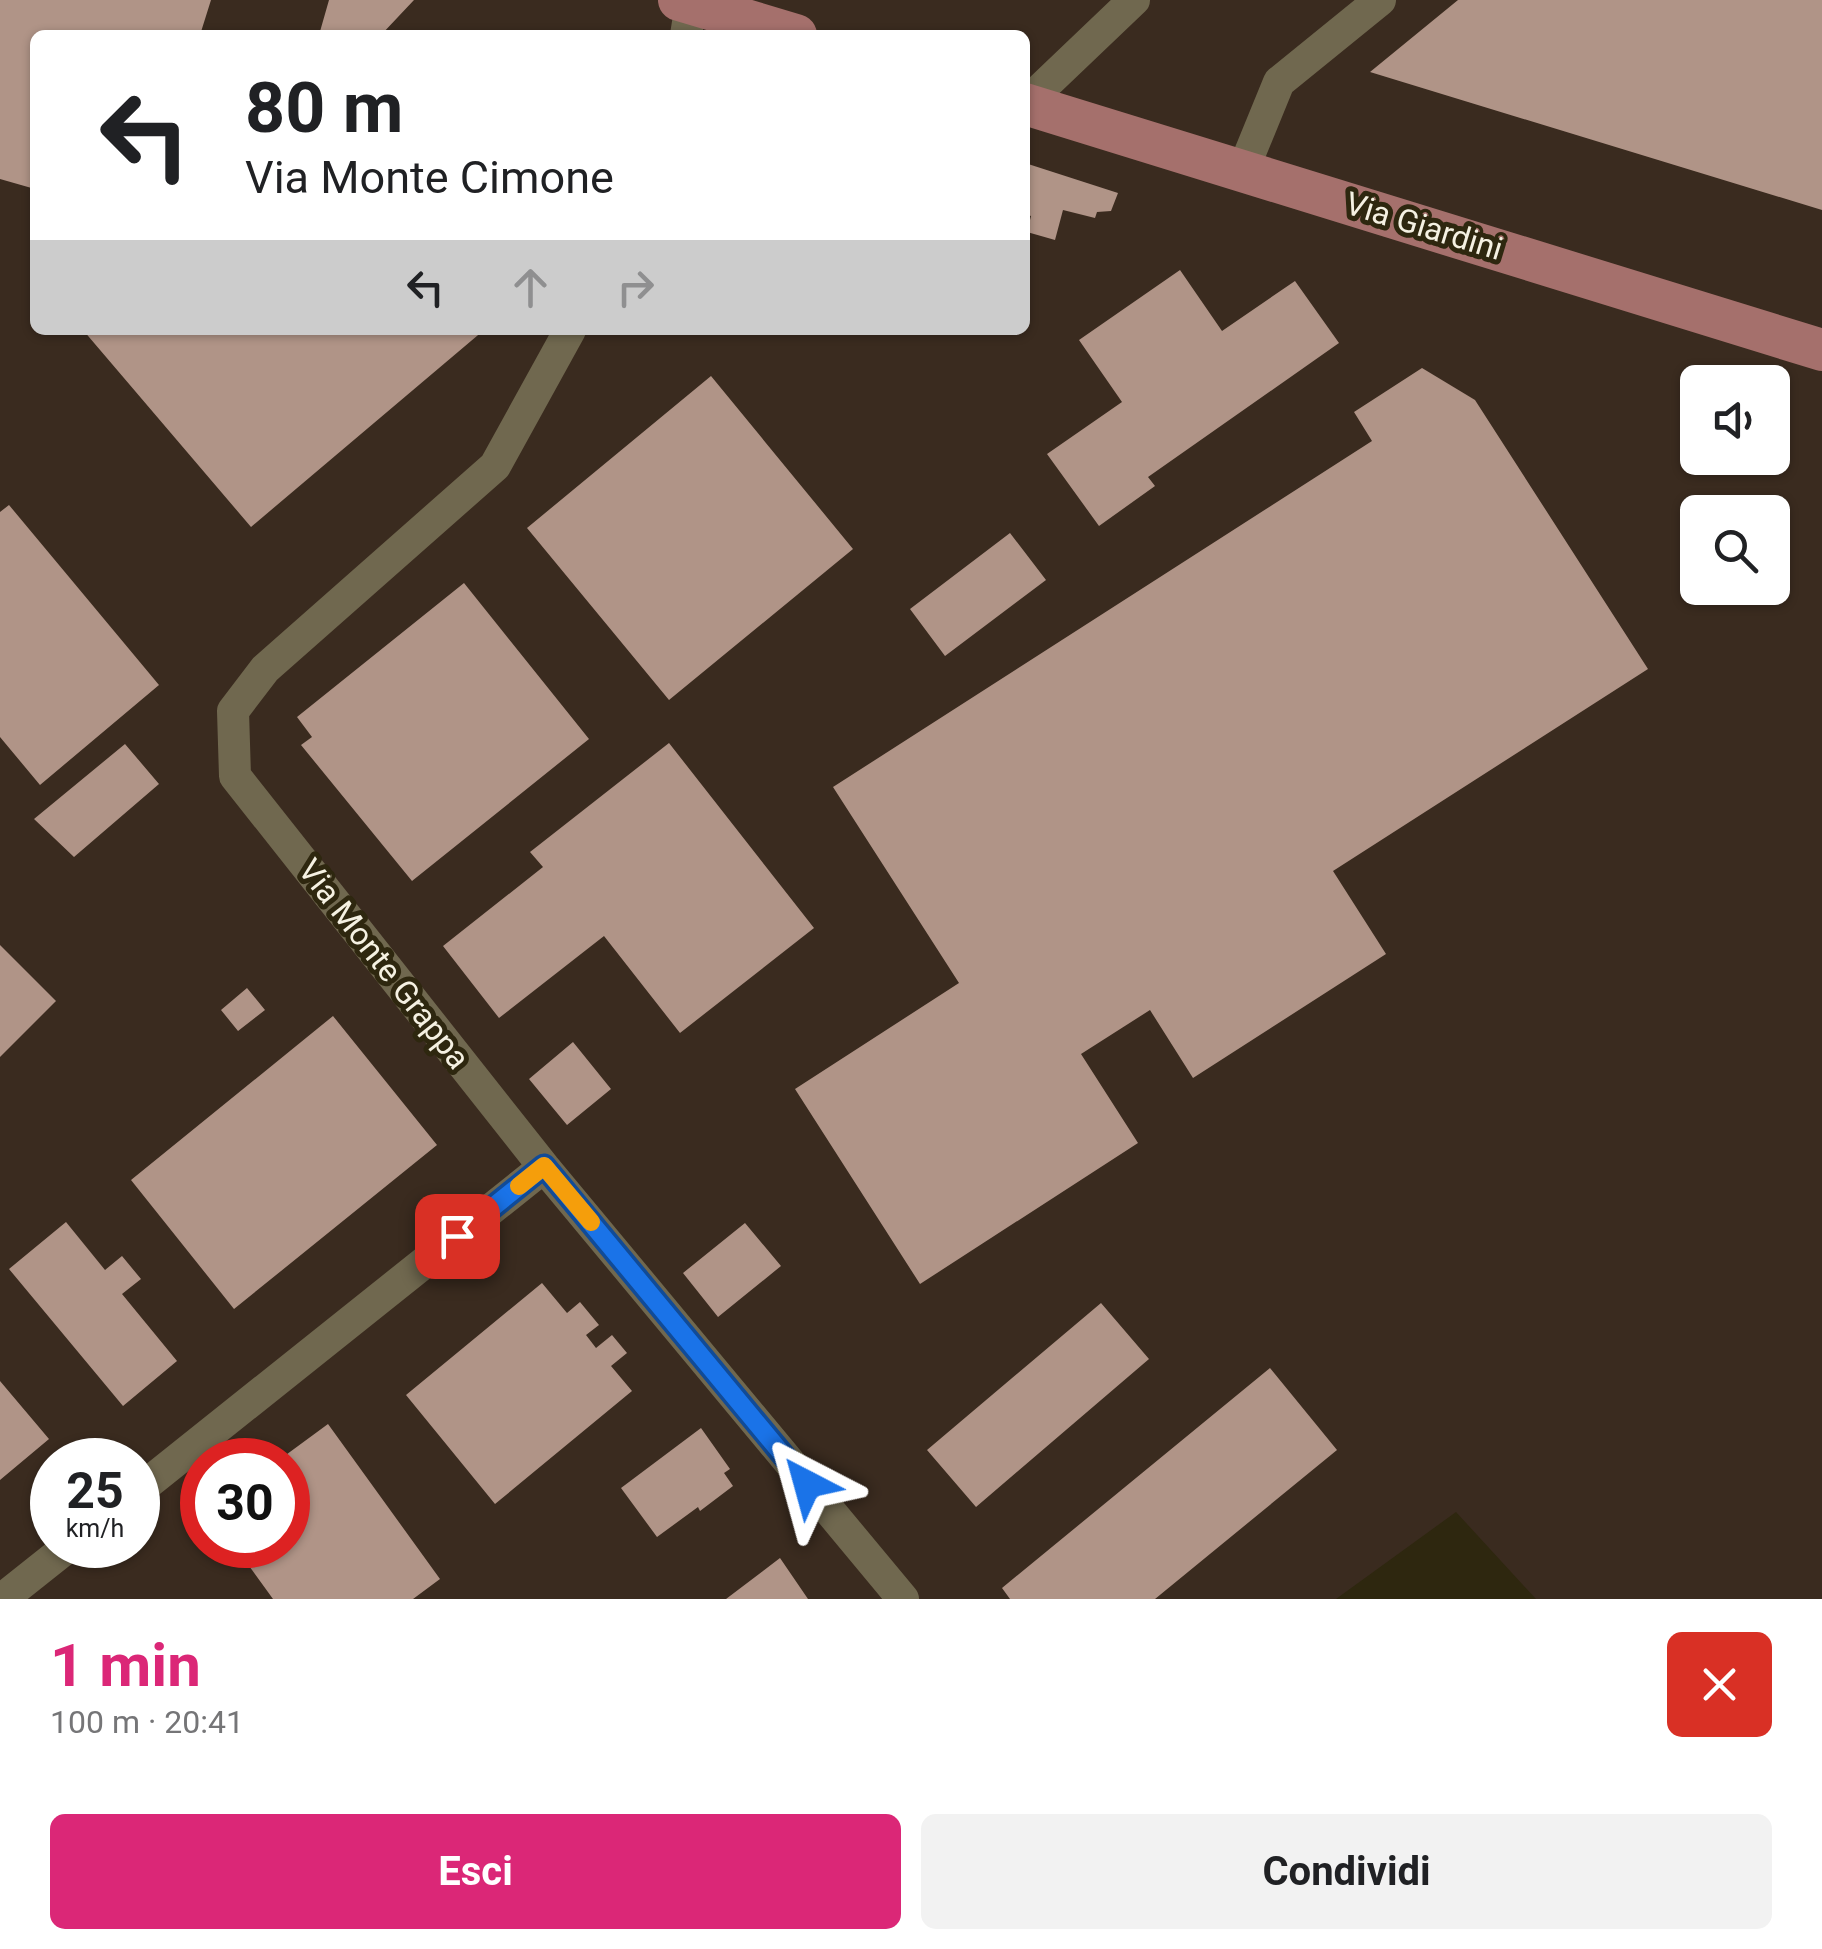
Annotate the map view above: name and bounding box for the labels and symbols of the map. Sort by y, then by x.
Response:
street label: Via Giardini [1341,184,1507,268]
street label: Via Monte Grappa [290,852,478,1076]
pin [415,1194,500,1279]
position arrow [755,1432,859,1536]
speed limit sign: 30 [180,1438,310,1568]

